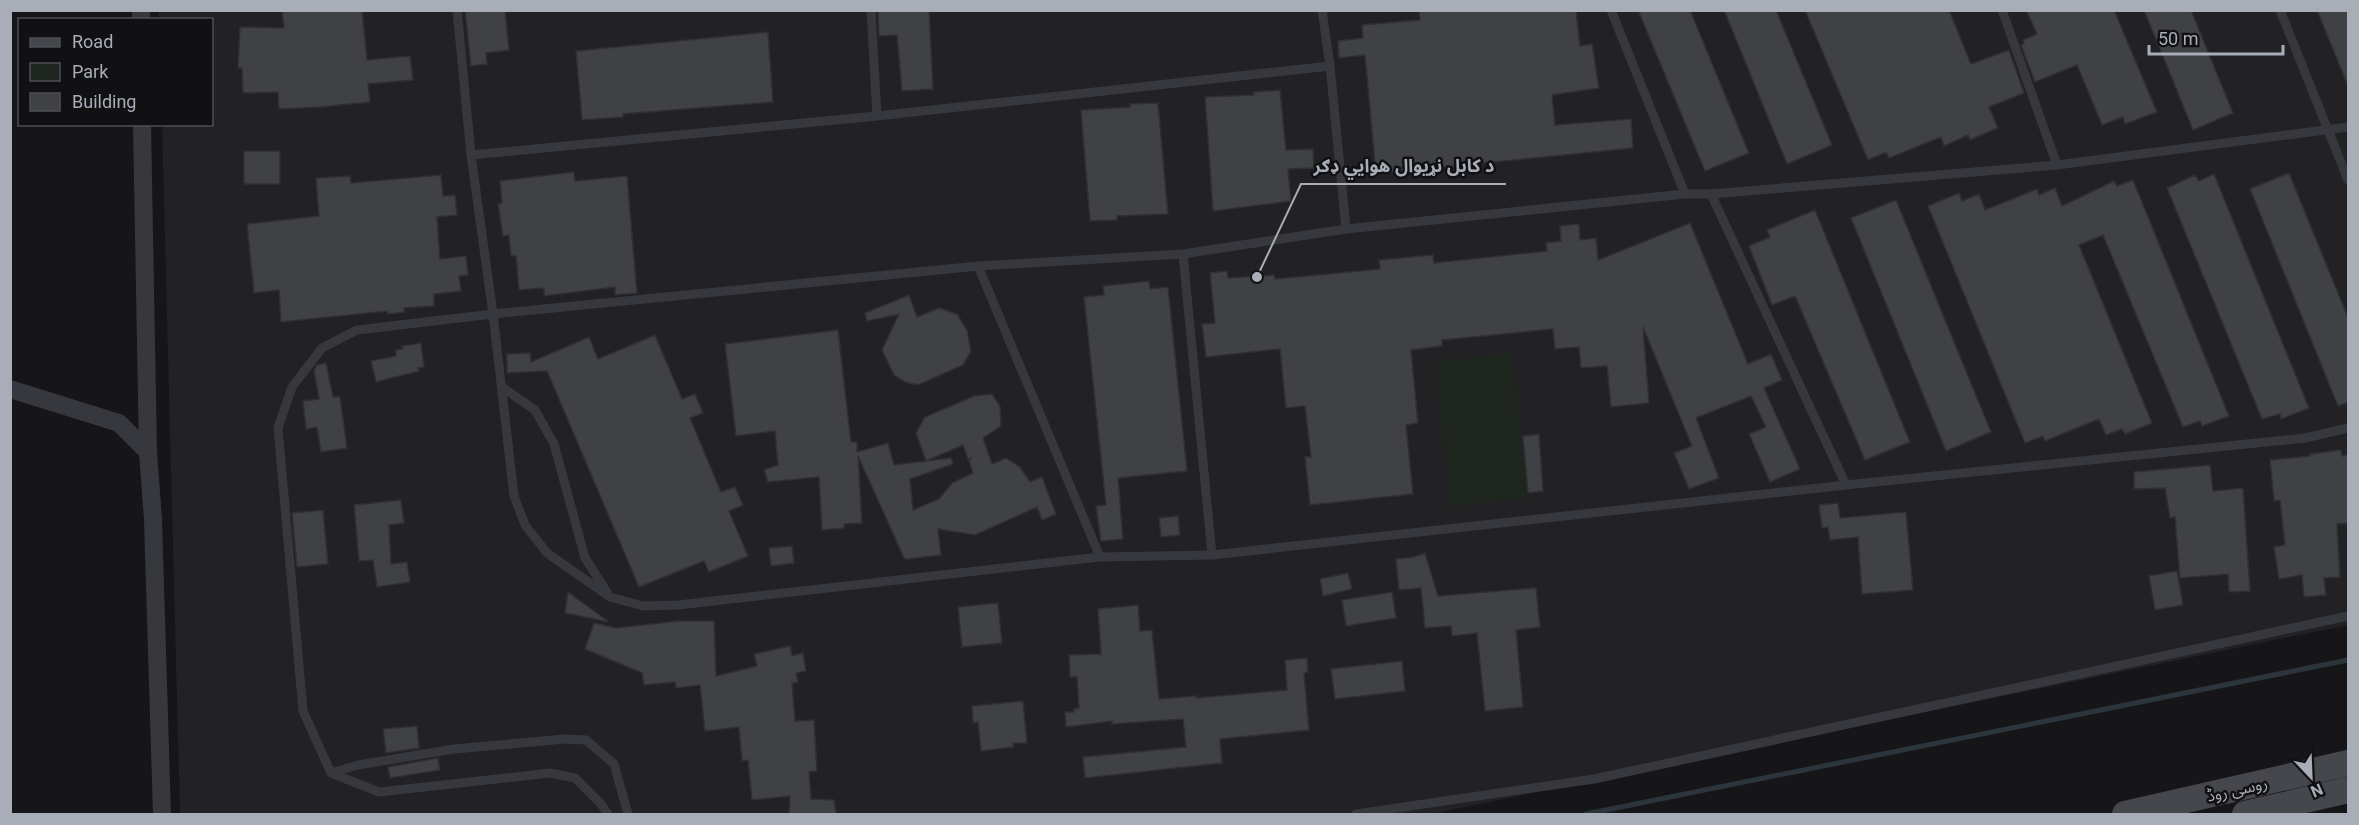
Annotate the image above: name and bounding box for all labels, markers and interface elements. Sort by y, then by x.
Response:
legend [18,18,213,126]
scale bar [2149,18,2282,56]
text: 50 m [2158,28,2198,49]
text: Road [72,31,113,52]
text: Park [72,61,109,82]
text: Building [72,91,136,112]
callout: د کابل نړیوال هوایي ډګر [1301,148,1506,184]
text: د کابل نړیوال هوایي ډګر [1313,155,1494,180]
north arrow [2281,747,2341,807]
street label: روسی روڈ [2205,773,2269,806]
text: N [2308,779,2326,801]

